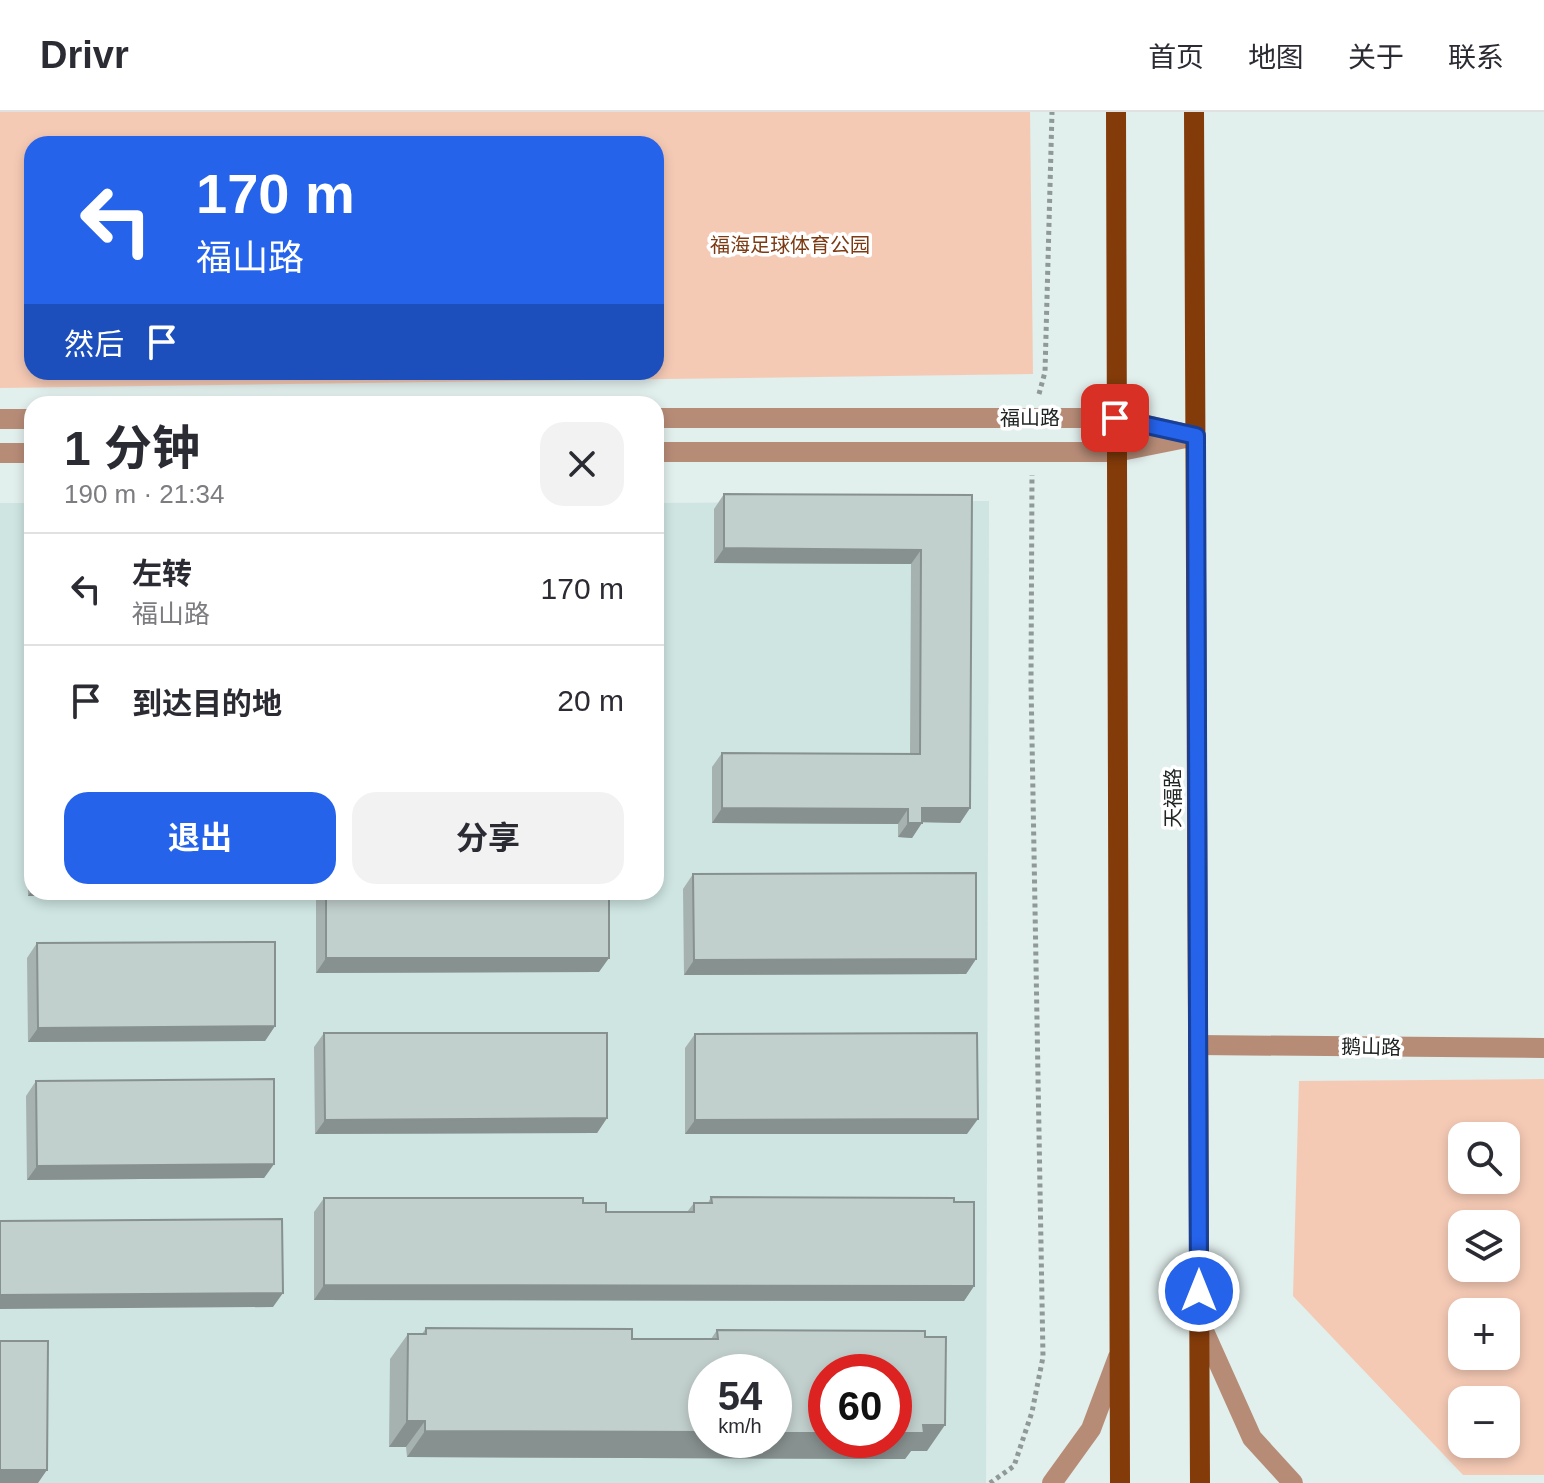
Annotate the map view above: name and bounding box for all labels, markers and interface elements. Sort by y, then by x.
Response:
text: Drivr [40,34,129,76]
text: 首页 [1148,42,1204,73]
text: 地图 [1248,42,1304,73]
text: 关于 [1348,42,1404,73]
text: 联系 [1448,42,1504,73]
text: 170 m [196,162,355,225]
icon: left [64,168,168,272]
park label: 福海足球体育公园 [710,234,870,256]
text: 福山路 [196,237,304,278]
icon: arrive [140,320,184,364]
text: 然后 [64,328,124,361]
pin [1081,384,1149,452]
icon: arrive [1093,396,1137,440]
street label: 福山路 [1000,407,1060,429]
text: 1 分钟 [64,422,200,475]
button: close [540,422,624,506]
text: 190 m · 21:34 [64,479,224,509]
text: 左转 [132,557,192,590]
icon: left [64,567,108,611]
text: 170 m [541,572,624,605]
text: 福山路 [132,599,210,629]
icon: arrive [64,679,108,723]
text: 20 m [557,684,624,717]
text: 到达目的地 [132,687,282,720]
street label: 天福路 [1162,768,1184,828]
button: 退出 [64,792,336,884]
button: 分享 [352,792,624,884]
street label: 鹅山路 [1341,1035,1401,1059]
map controls [1448,1122,1520,1458]
button: search [1448,1122,1520,1194]
button: layers [1448,1210,1520,1282]
position arrow [1157,1249,1241,1333]
button: + [1448,1298,1520,1370]
speed limit sign: 60 [808,1354,912,1458]
text: 54 [718,1374,762,1418]
button: − [1448,1386,1520,1458]
text: km/h [718,1415,762,1437]

